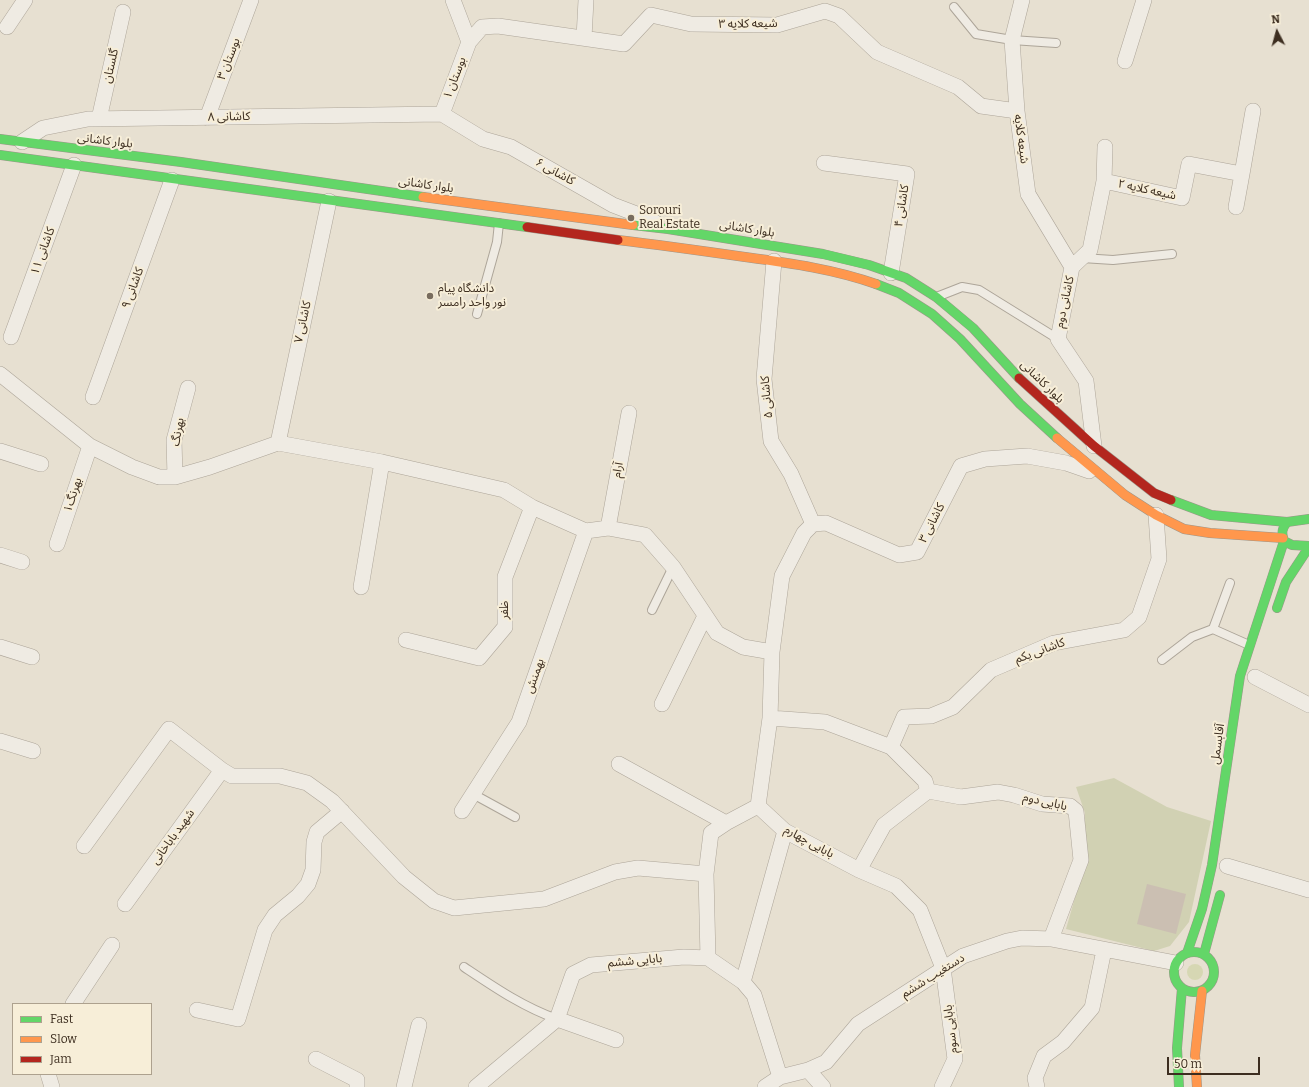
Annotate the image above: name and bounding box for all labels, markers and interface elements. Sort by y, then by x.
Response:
north arrow [1257,12,1297,52]
text: N [1271,13,1281,26]
street label: شیعه کلایه ۳ [718,16,778,32]
street label: بوستان ۳ [214,36,244,82]
street label: گلستان [100,47,122,85]
street label: بوستان ۱ [440,55,470,101]
street label: کاشانی ۸ [208,109,250,125]
street label: شیعه کلایه [1010,113,1032,165]
street label: بلوار کاشانی [77,130,133,152]
street label: کاشانی ۶ [533,155,577,189]
street label: بلوار کاشانی [397,174,455,196]
street label: شیعه کلایه ۲ [1117,177,1177,203]
street label: کاشانی ۴ [892,184,912,228]
place label: Sorouri Real Estate [639,204,700,232]
marker: Sorouri Real Estate [626,213,636,223]
street label: بلوار کاشانی [718,218,776,240]
street label: کاشانی ۱۱ [28,225,58,277]
street label: کاشانی ۹ [119,265,147,311]
street label: کاشانی دوم [1052,275,1078,329]
place label: دانشگاه پیام نور واحد رامسر [438,282,506,310]
marker: دانشگاه پیام نور واحد رامسر [425,291,435,301]
street label: کاشانی ۷ [292,300,314,344]
street label: بلوار کاشانی [1017,358,1067,406]
street label: کاشانی ۵ [758,375,776,419]
street label: بهرنگ [168,417,188,447]
street label: آرام [610,461,626,479]
street label: ۱بهرنگ [61,476,85,514]
street label: کاشانی ۳ [916,501,948,545]
street label: ظفر [498,601,512,619]
street label: کاشانی یکم [1013,635,1067,667]
street label: بهمنش [522,657,548,695]
street label: آقابسمل [1208,723,1228,765]
street label: بابایی دوم [1021,790,1069,814]
street label: شهید باباخانی [148,807,198,867]
street label: بابایی چهارم [782,822,836,862]
street label: بابایی ششم [607,951,663,971]
street label: دستغیب ششم [899,951,967,1001]
legend [12,1003,152,1075]
street label: بابایی سوم [941,1004,961,1054]
text: Fast [50,1012,73,1026]
text: Slow [50,1032,77,1046]
scale bar [1169,1049,1262,1075]
text: Jam [50,1052,72,1066]
text: 50 m [1174,1057,1202,1071]

